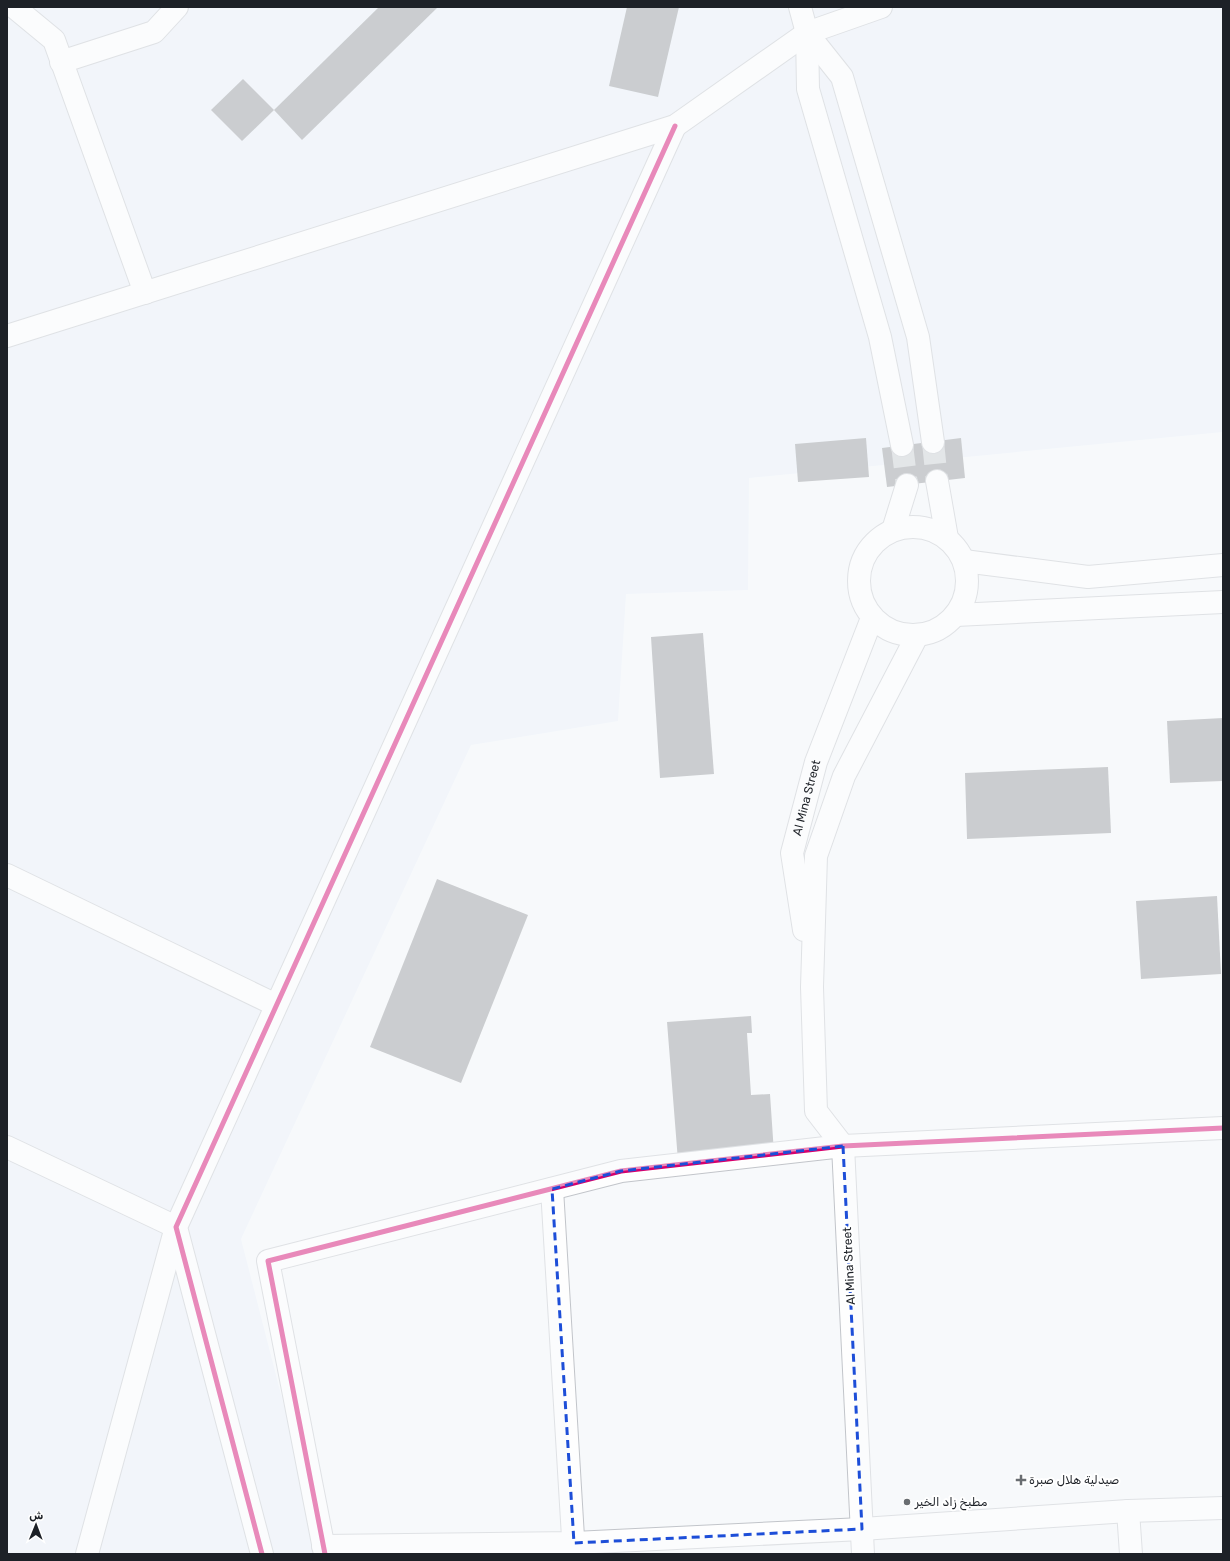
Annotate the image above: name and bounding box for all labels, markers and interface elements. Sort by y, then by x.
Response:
street label: Al Mina Street [790,758,823,837]
street label: Al Mina Street [840,1226,858,1305]
place label: صيدلية هلال صبرة [1029,1473,1119,1488]
marker: صيدلية هلال صبرة [1016,1475,1026,1485]
place label: مطبخ زاد الخير [914,1495,988,1511]
marker: مطبخ زاد الخير [902,1497,912,1507]
north arrow [16,1505,56,1545]
text: ش [29,1509,43,1522]

